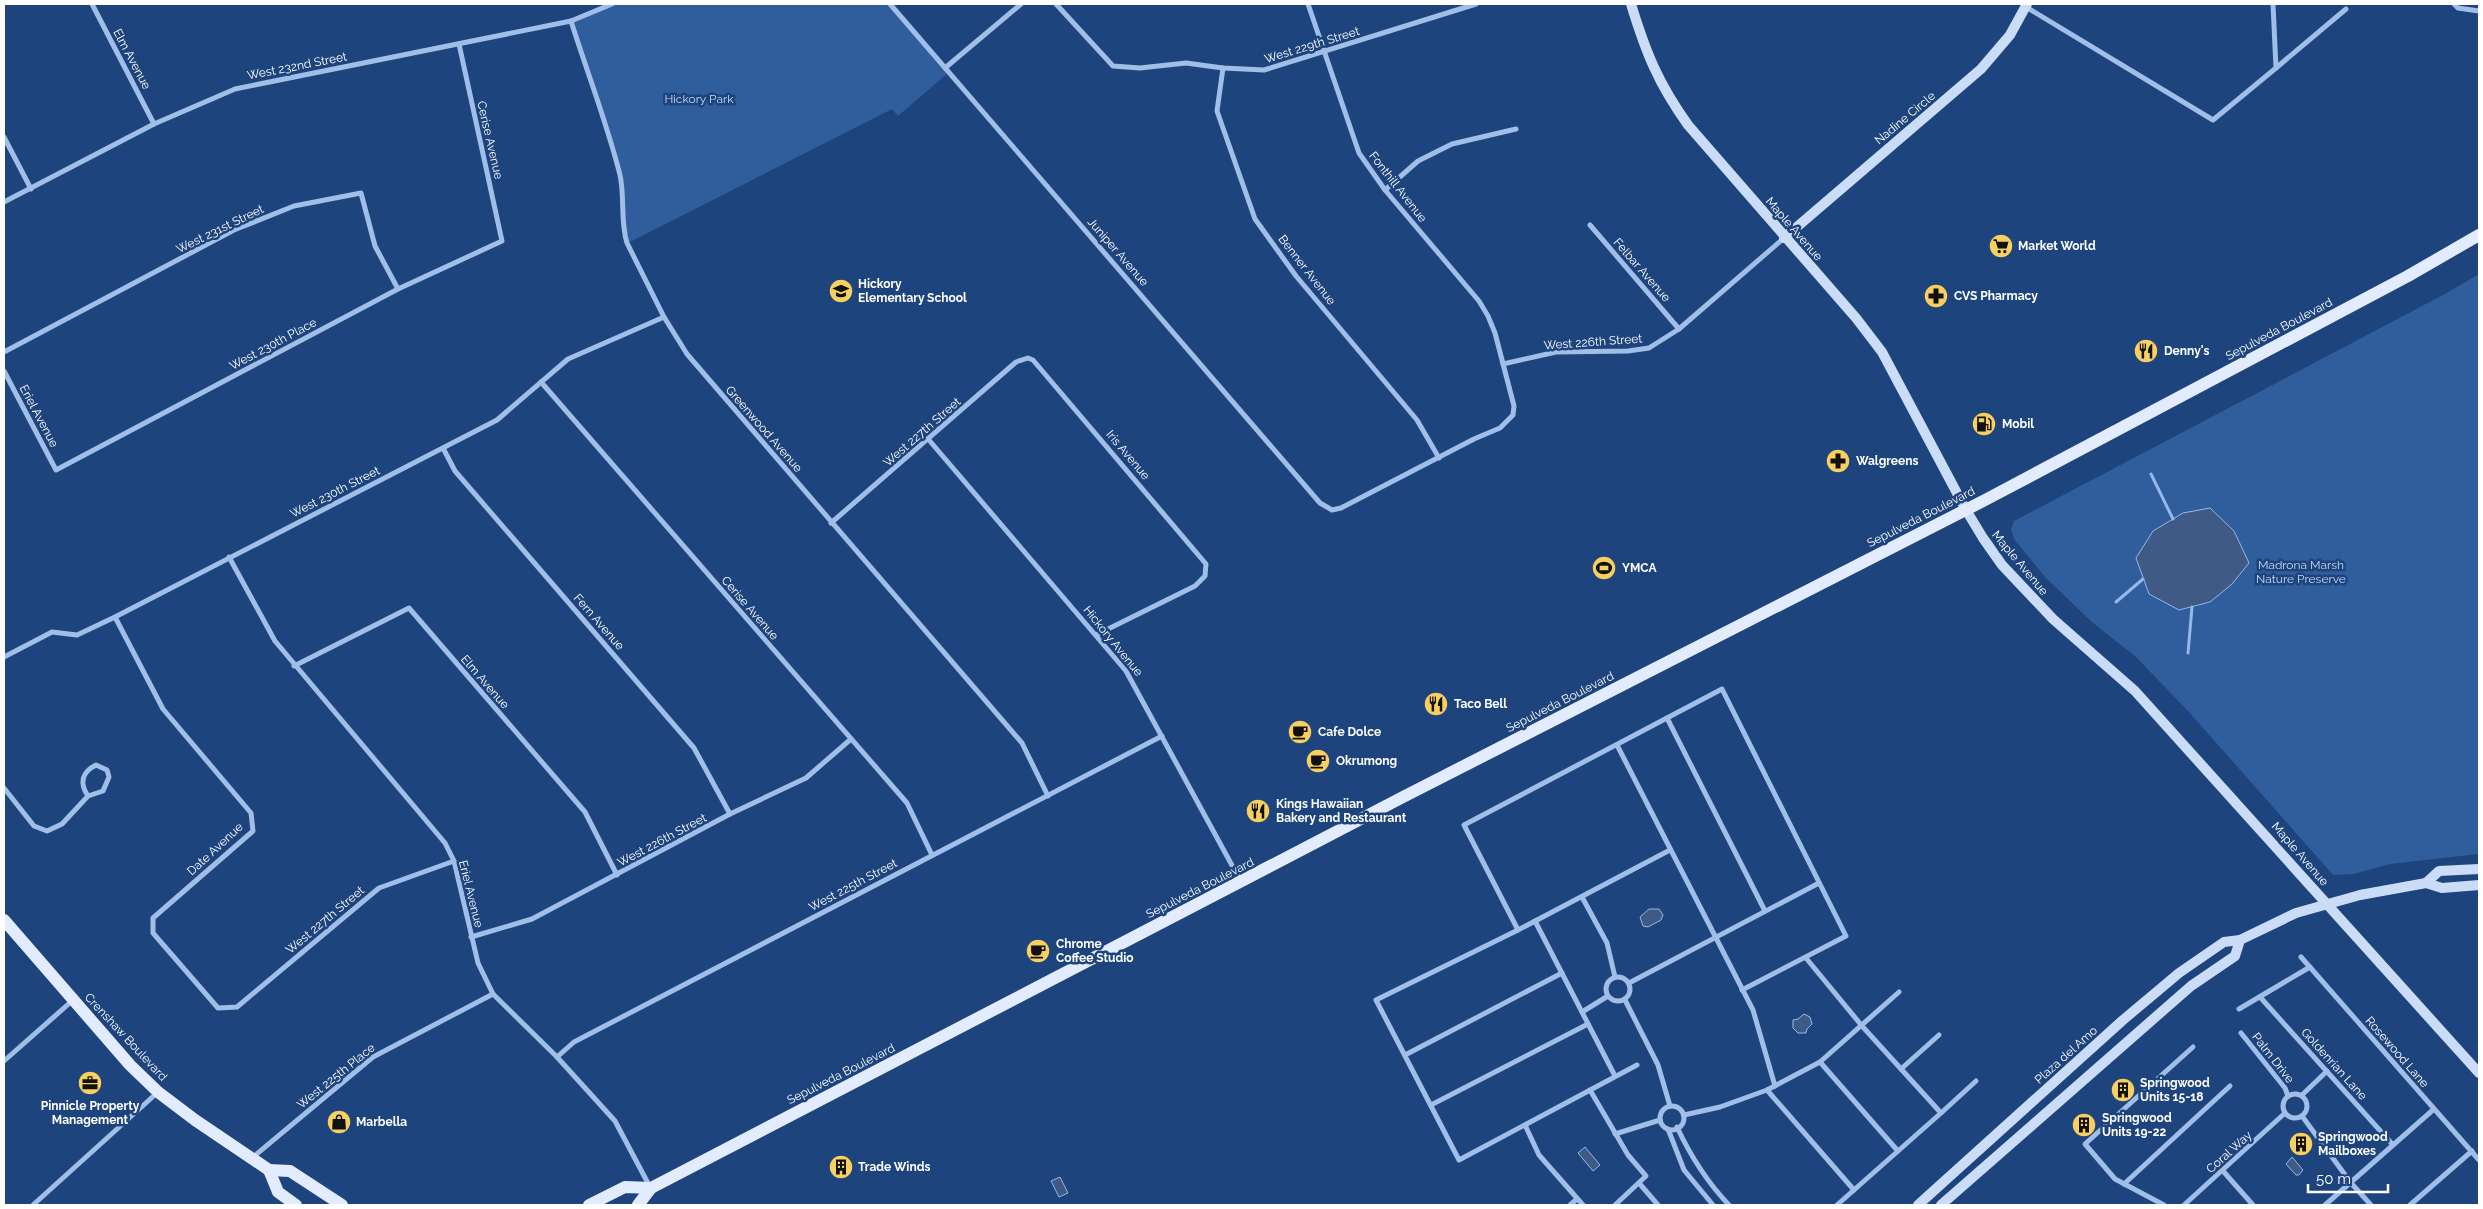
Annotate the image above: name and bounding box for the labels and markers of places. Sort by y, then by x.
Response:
supermarket icon: Market World [1988,233,2014,259]
place label: Market World [2018,239,2096,253]
place label: Hickory Elementary School [858,277,967,305]
school or university icon: Hickory Elementary School [828,278,854,304]
pharmacy icon: CVS Pharmacy [1923,283,1949,309]
place label: CVS Pharmacy [1954,289,2038,303]
restaurant icon: Denny's [2133,338,2159,364]
place label: Denny's [2164,344,2209,358]
fuel station icon: Mobil [1971,411,1997,437]
place label: Mobil [2002,417,2034,431]
pharmacy icon: Walgreens [1825,448,1851,474]
place label: Walgreens [1856,454,1918,468]
sports icon: YMCA [1591,555,1617,581]
place label: YMCA [1622,561,1657,575]
restaurant icon: Taco Bell [1423,691,1449,717]
place label: Taco Bell [1454,697,1507,711]
cafe icon: Cafe Dolce [1287,719,1313,745]
place label: Cafe Dolce [1318,725,1381,739]
cafe icon: Okrumong [1305,748,1331,774]
place label: Okrumong [1336,754,1397,768]
place label: Kings Hawaiian Bakery and Restaurant [1276,797,1407,825]
restaurant icon: Kings Hawaiian Bakery and Restaurant [1245,798,1271,824]
place label: Chrome Coffee Studio [1056,937,1134,965]
cafe icon: Chrome Coffee Studio [1025,938,1051,964]
office icon: Pinnicle Property Management [77,1070,103,1096]
place label: Springwood Units 15-18 [2140,1076,2210,1104]
building icon: Springwood Units 15-18 [2110,1077,2136,1103]
place label: Pinnicle Property Management [41,1099,140,1127]
shop icon: Marbella [326,1109,352,1135]
place label: Springwood Units 19-22 [2102,1111,2172,1139]
building icon: Springwood Units 19-22 [2071,1112,2097,1138]
place label: Marbella [356,1115,407,1129]
place label: Springwood Mailboxes [2318,1130,2388,1158]
building icon: Springwood Mailboxes [2288,1131,2314,1157]
building icon: Trade Winds [828,1154,854,1180]
place label: Trade Winds [858,1160,930,1174]

